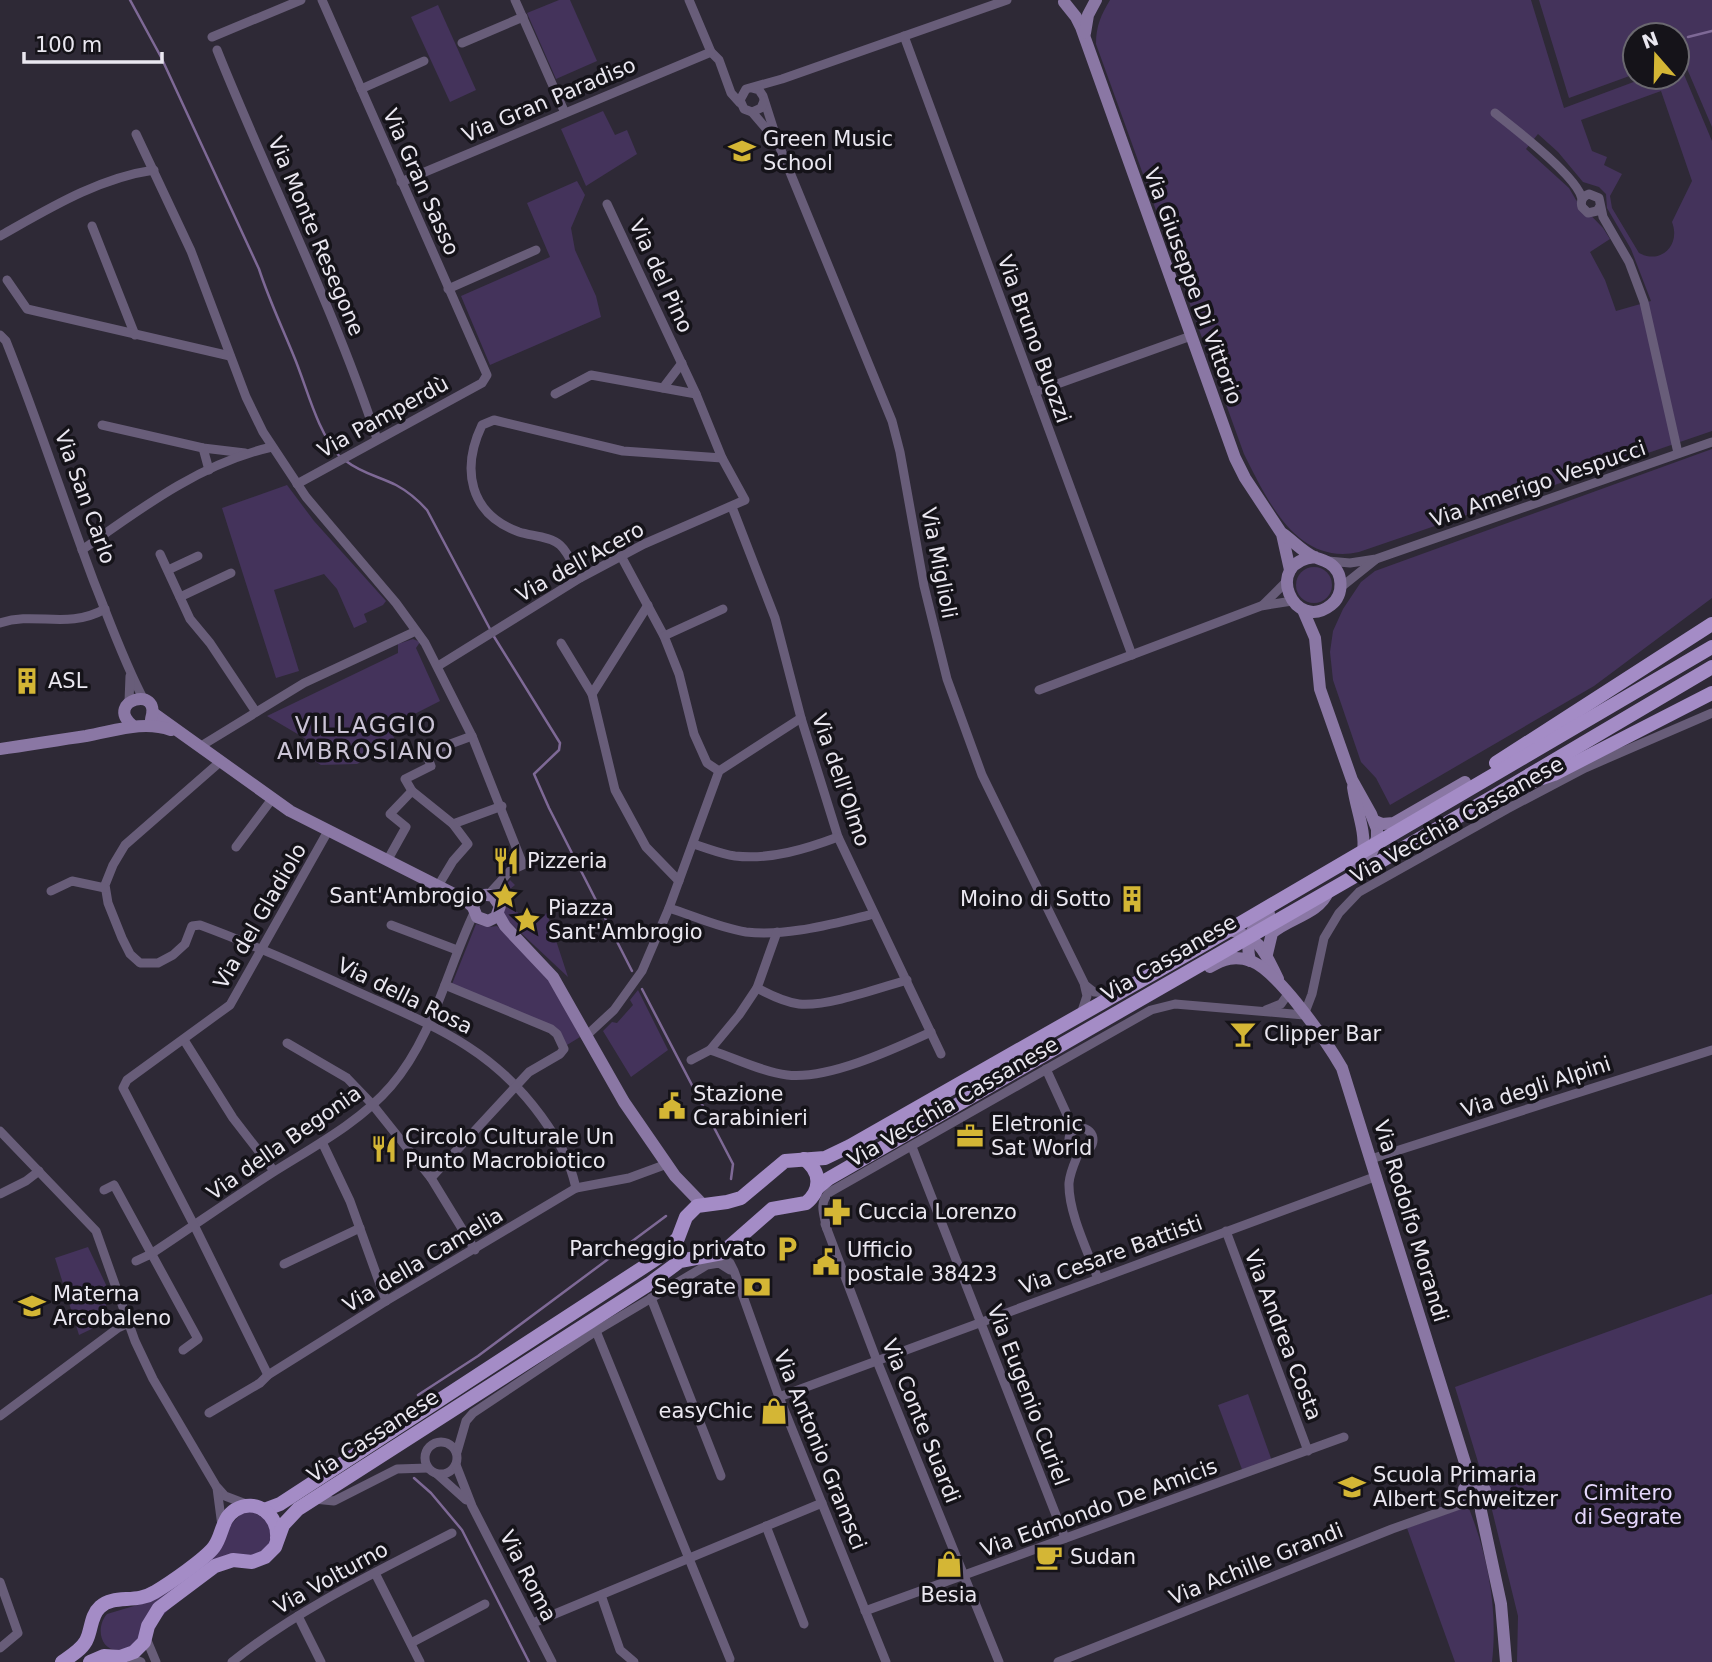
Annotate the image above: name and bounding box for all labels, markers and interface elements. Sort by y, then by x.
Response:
scale bar [24,21,163,65]
north arrow [1621,21,1691,91]
text: N [1639,27,1661,53]
text: 100 m [35,33,102,57]
street label: Via Gran Paradiso [459,53,639,147]
street label: Via Gran Sasso [378,105,464,259]
place label: Green Music School [763,127,893,175]
street label: Via Monte Resegone [263,133,369,339]
school or university icon: Green Music School [727,136,757,166]
street label: Via Giuseppe Di Vittorio [1139,164,1247,408]
street label: Via del Pino [624,216,698,336]
street label: Via Bruno Buozzi [992,252,1076,426]
street label: Via Pamperdù [314,371,452,463]
street label: Via San Carlo [50,427,120,567]
street label: Via Amerigo Vespucci [1427,436,1649,532]
street label: Via Miglioli [916,505,962,621]
street label: Via dell'Acero [512,517,648,607]
building icon: ASL [12,666,42,696]
place label: ASL [48,669,88,693]
street label: Via dell'Olmo [807,711,875,849]
district label: VILLAGGIO AMBROSIANO [277,712,455,764]
street label: Via Vecchia Cassanese [1347,752,1567,888]
street label: Via del Gladiolo [209,839,311,993]
restaurant icon: Pizzeria [491,846,521,876]
place label: Pizzeria [527,849,607,873]
place icon: Sant'Ambrogio [490,881,520,911]
place label: Sant'Ambrogio [329,884,484,908]
building icon: Moino di Sotto [1117,884,1147,914]
place label: Moino di Sotto [960,887,1111,911]
place label: Piazza Sant'Ambrogio [548,896,703,944]
place icon: Piazza Sant'Ambrogio [512,905,542,935]
street label: Via Cassanese [1097,910,1241,1006]
street label: Via della Rosa [334,953,476,1039]
bar icon: Clipper Bar [1228,1019,1258,1049]
place label: Clipper Bar [1264,1022,1381,1046]
street label: Via Vecchia Cassanese [843,1032,1063,1172]
street label: Via degli Alpini [1458,1052,1614,1122]
street label: Via della Begonia [202,1081,366,1205]
place label: Stazione Carabinieri [693,1082,808,1130]
public building icon: Stazione Carabinieri [657,1091,687,1121]
place label: Eletronic Sat World [991,1112,1092,1160]
street label: Via Rodolfo Morandi [1369,1117,1453,1325]
office icon: Eletronic Sat World [955,1121,985,1151]
place label: Circolo Culturale Un Punto Macrobiotico [405,1125,614,1173]
restaurant icon: Circolo Culturale Un Punto Macrobiotico [369,1134,399,1164]
pharmacy icon: Cuccia Lorenzo [822,1197,852,1227]
place label: Cuccia Lorenzo [858,1200,1017,1224]
street label: Via della Camelia [339,1203,507,1317]
street label: Via Cesare Battisti [1016,1211,1206,1299]
parking icon: Parcheggio privato [772,1234,802,1264]
place label: Parcheggio privato [569,1237,766,1261]
place label: Ufficio postale 38423 [847,1238,997,1286]
street label: Via Andrea Costa [1239,1246,1327,1424]
public building icon: Ufficio postale 38423 [811,1247,841,1277]
bank icon: Segrate [742,1272,772,1302]
place label: Segrate [654,1275,736,1299]
place label: Materna Arcobaleno [53,1282,171,1330]
school or university icon: Materna Arcobaleno [17,1291,47,1321]
street label: Via Eugenio Curiel [982,1301,1074,1489]
street label: Via Conte Suardi [877,1335,965,1507]
street label: Via Antonio Gramsci [769,1347,871,1553]
street label: Via Cassanese [303,1385,443,1487]
shop icon: easyChic [759,1396,789,1426]
place label: easyChic [658,1399,753,1423]
street label: Via Edmondo De Amicis [977,1454,1221,1562]
place label: Scuola Primaria Albert Schweitzer [1373,1463,1558,1511]
school or university icon: Scuola Primaria Albert Schweitzer [1337,1472,1367,1502]
park label: Cimitero di Segrate [1574,1481,1682,1529]
street label: Via Achille Grandi [1166,1518,1346,1610]
street label: Via Roma [495,1526,561,1626]
street label: Via Volturno [270,1537,392,1619]
cafe icon: Sudan [1034,1542,1064,1572]
place label: Sudan [1070,1545,1136,1569]
shop icon: Besia [934,1549,964,1579]
place label: Besia [921,1583,977,1607]

